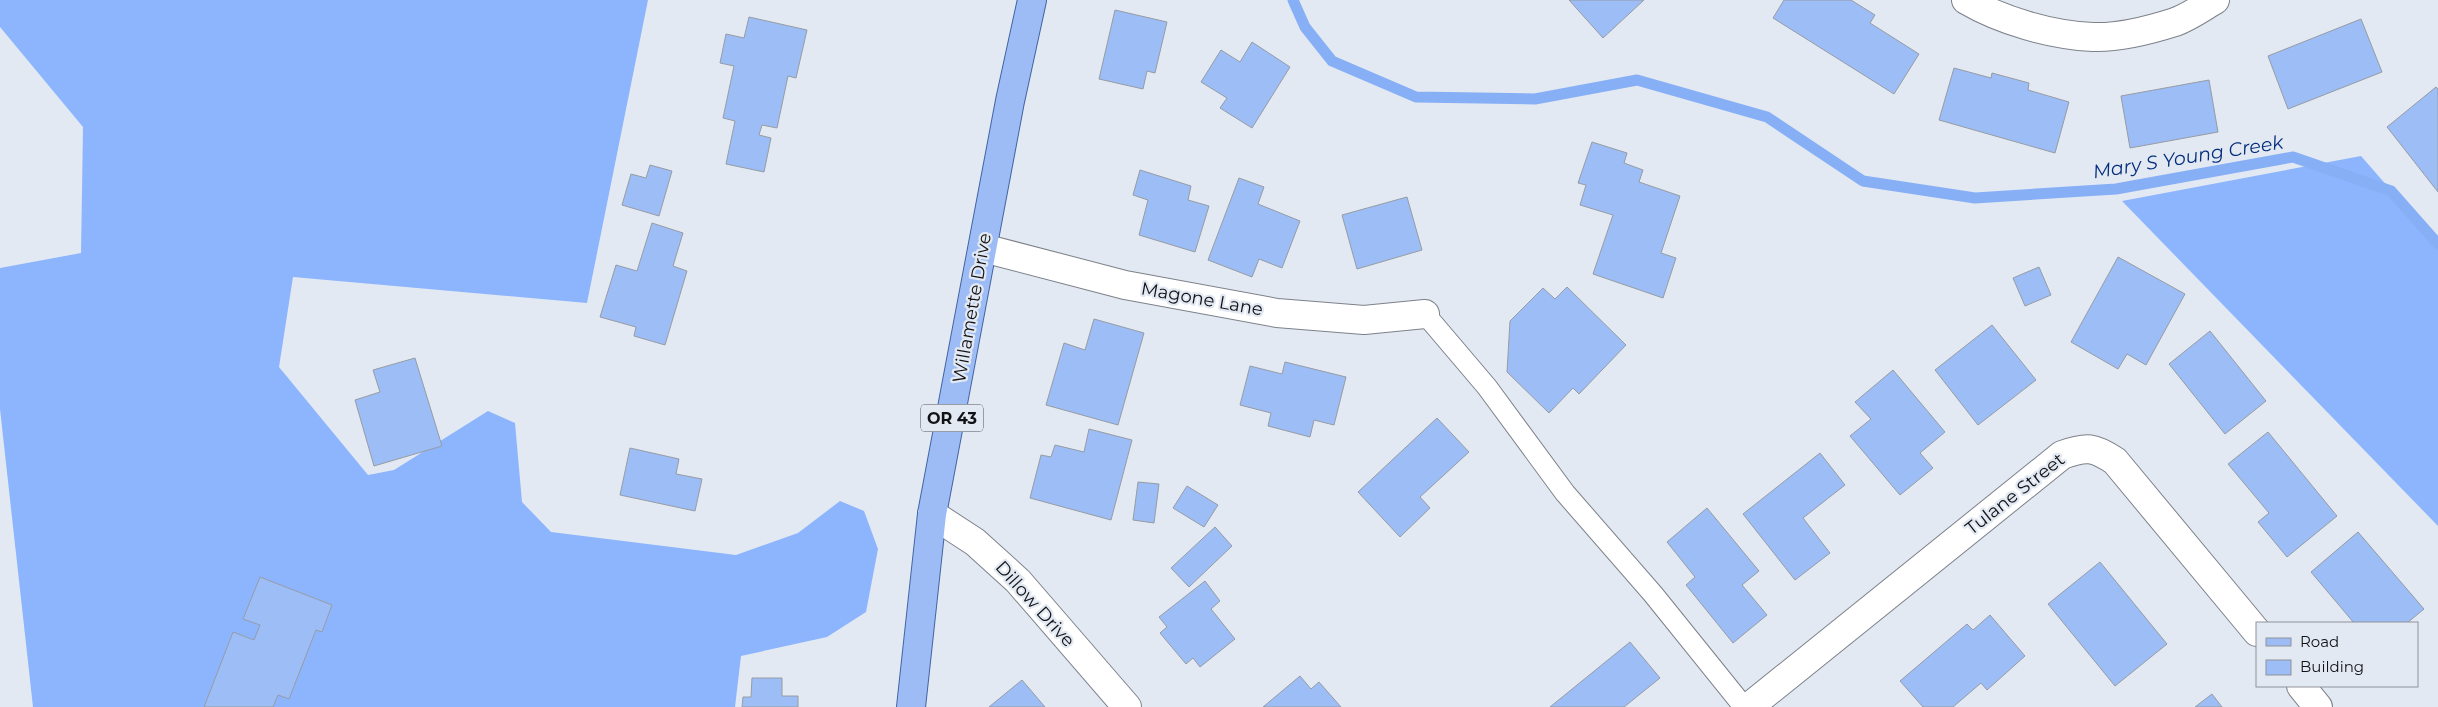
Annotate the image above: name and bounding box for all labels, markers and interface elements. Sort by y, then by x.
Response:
water label: Mary S Young Creek [2091,130,2286,183]
street label: Willamette Drive [948,231,996,385]
street label: Magone Lane [1139,277,1265,321]
road number: OR 43 [921,404,983,432]
street label: Tulane Street [1961,448,2069,540]
street label: Dillow Drive [991,556,1079,652]
legend [2256,622,2418,687]
text: Road [2300,632,2339,651]
text: Building [2300,657,2364,676]

